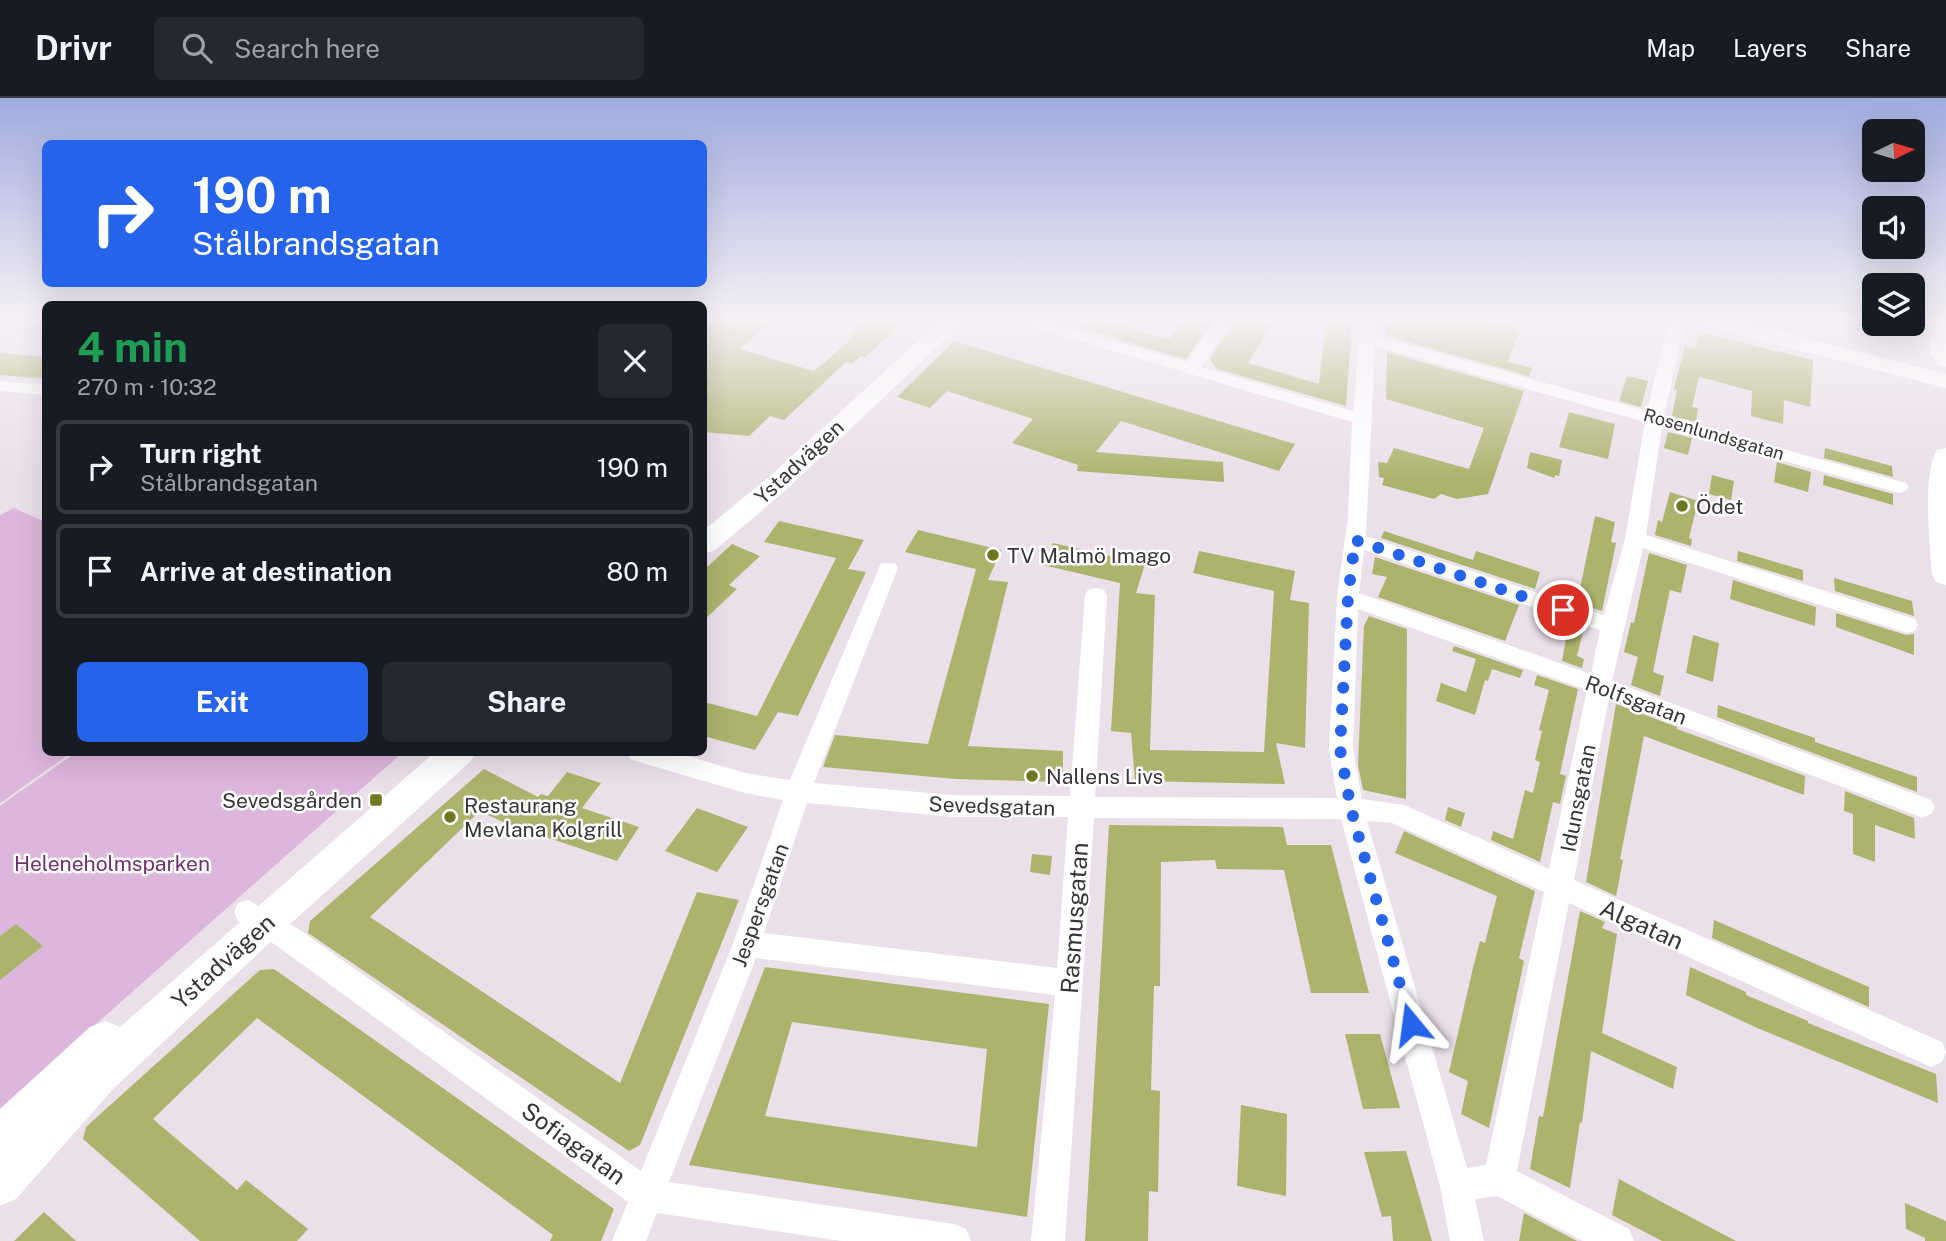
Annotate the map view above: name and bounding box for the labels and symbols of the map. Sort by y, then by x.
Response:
north arrow [1862,119,1925,182]
street label: Rosenlundsgatan [1641,404,1787,464]
street label: Ystadvägen [749,414,849,510]
place label: Ödet [1696,494,1743,519]
marker: Ödet [1674,498,1690,514]
place label: TV Malmö Imago [1007,543,1171,568]
marker: TV Malmö Imago [985,547,1001,563]
pin [1533,580,1593,640]
street label: Rolfsgatan [1582,670,1690,730]
street label: Idunsgatan [1555,742,1601,854]
place label: Nallens Livs [1046,764,1163,789]
marker: Nallens Livs [1024,768,1040,784]
place label: Sevedsgården [222,788,362,813]
street label: Sevedsgatan [928,791,1056,821]
marker: Sevedsgården [368,792,384,808]
place label: Restaurang Mevlana Kolgrill [464,793,623,842]
marker: Restaurang Mevlana Kolgrill [442,809,458,825]
street label: Jespersgatan [726,840,794,970]
street label: Rasmusgatan [1055,841,1093,995]
park label: Heleneholmsparken [14,851,210,876]
street label: Algatan [1596,893,1688,955]
street label: Ystadvägen [166,908,280,1014]
position arrow [1374,987,1448,1061]
street label: Sofiagatan [517,1096,631,1190]

